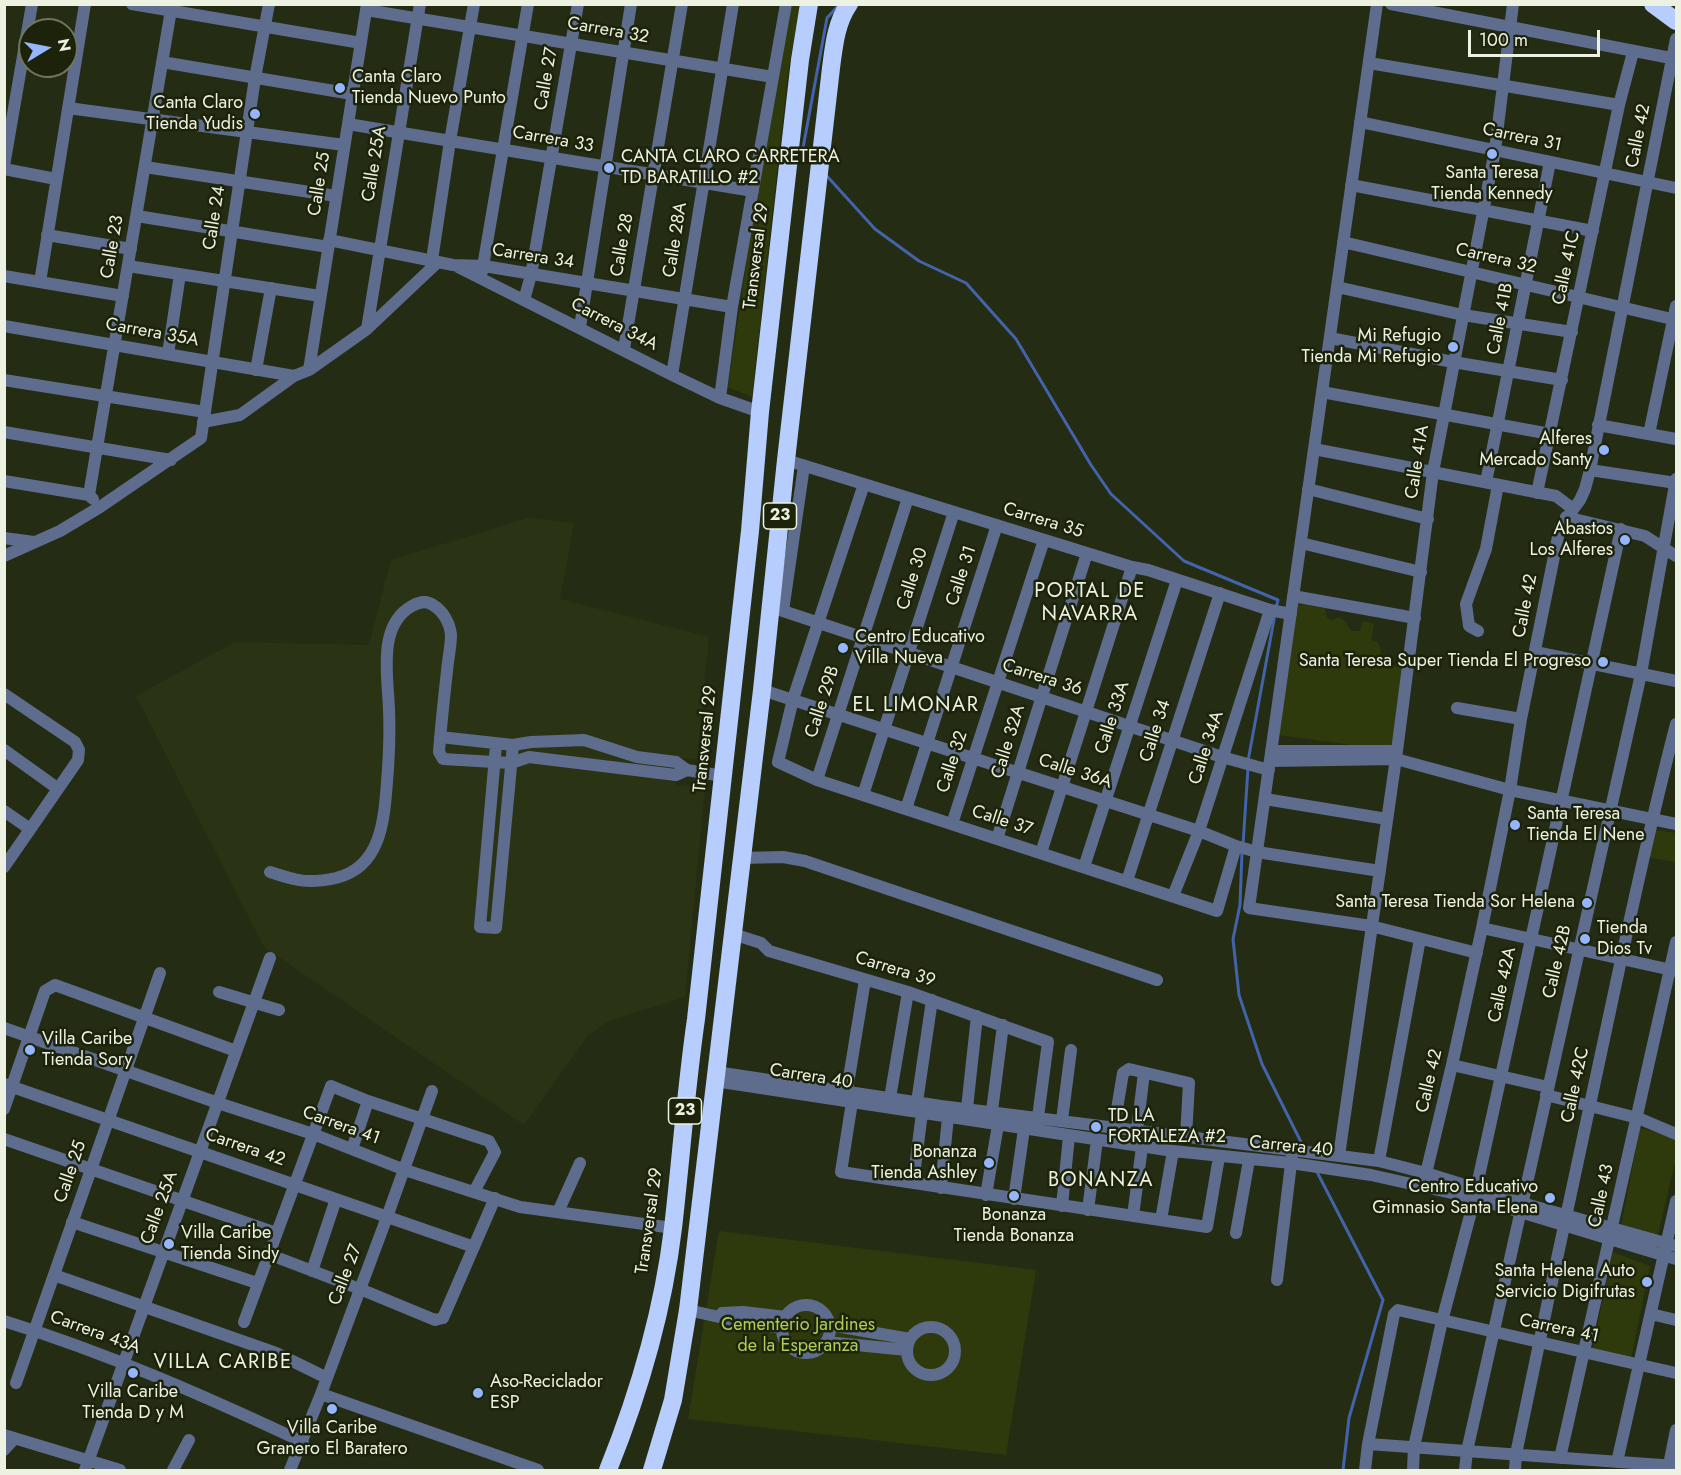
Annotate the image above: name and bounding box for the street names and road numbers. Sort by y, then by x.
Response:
street label: Carrera 32 [565,13,651,49]
street label: Calle 27 [531,46,563,112]
street label: Calle 42 [1622,102,1656,170]
street label: Carrera 31 [1480,119,1564,157]
street label: Carrera 33 [511,122,595,158]
street label: Calle 25A [358,125,392,203]
street label: Calle 25 [304,151,336,217]
street label: Calle 24 [199,184,231,252]
street label: Calle 28A [659,201,693,279]
street label: Transversal 29 [740,201,774,311]
street label: Calle 28 [607,212,639,278]
street label: Calle 23 [97,214,129,280]
street label: Calle 41C [1549,229,1585,307]
street label: Carrera 32 [1453,239,1539,279]
street label: Carrera 34 [490,240,576,274]
street label: Calle 41B [1483,281,1519,357]
street label: Carrera 34A [567,294,661,356]
street label: Carrera 35A [104,314,200,352]
street label: Calle 41A [1402,424,1434,500]
street label: Carrera 35 [1000,499,1086,543]
road number: 23 [764,503,796,529]
street label: Calle 31 [942,543,982,609]
street label: Calle 30 [893,545,933,613]
street label: Calle 42 [1509,572,1543,640]
street label: Carrera 36 [999,655,1085,701]
street label: Calle 29B [801,663,845,741]
street label: Calle 33A [1091,679,1135,757]
street label: Transversal 29 [690,684,722,794]
street label: Calle 34 [1136,697,1176,765]
street label: Calle 32A [988,703,1030,781]
street label: Calle 34A [1185,708,1229,788]
street label: Calle 32 [933,728,973,796]
street label: Calle 36A [1036,750,1114,794]
street label: Calle 37 [969,801,1035,841]
street label: Calle 42B [1539,923,1577,1001]
street label: Calle 42A [1484,945,1522,1025]
street label: Carrera 39 [852,948,938,992]
street label: Calle 42C [1557,1045,1595,1125]
street label: Calle 42 [1412,1047,1448,1115]
street label: Carrera 40 [768,1060,854,1094]
road number: 23 [668,1098,702,1124]
street label: Carrera 41 [299,1102,383,1150]
street label: Carrera 42 [202,1124,288,1172]
street label: Carrera 40 [1248,1132,1334,1162]
street label: Calle 25 [50,1138,92,1206]
street label: Calle 43 [1585,1162,1619,1230]
street label: Transversal 29 [632,1166,668,1276]
street label: Calle 25A [137,1168,183,1248]
street label: Calle 27 [325,1241,367,1309]
street label: Carrera 43A [47,1307,143,1359]
street label: Carrera 41 [1517,1310,1601,1348]

